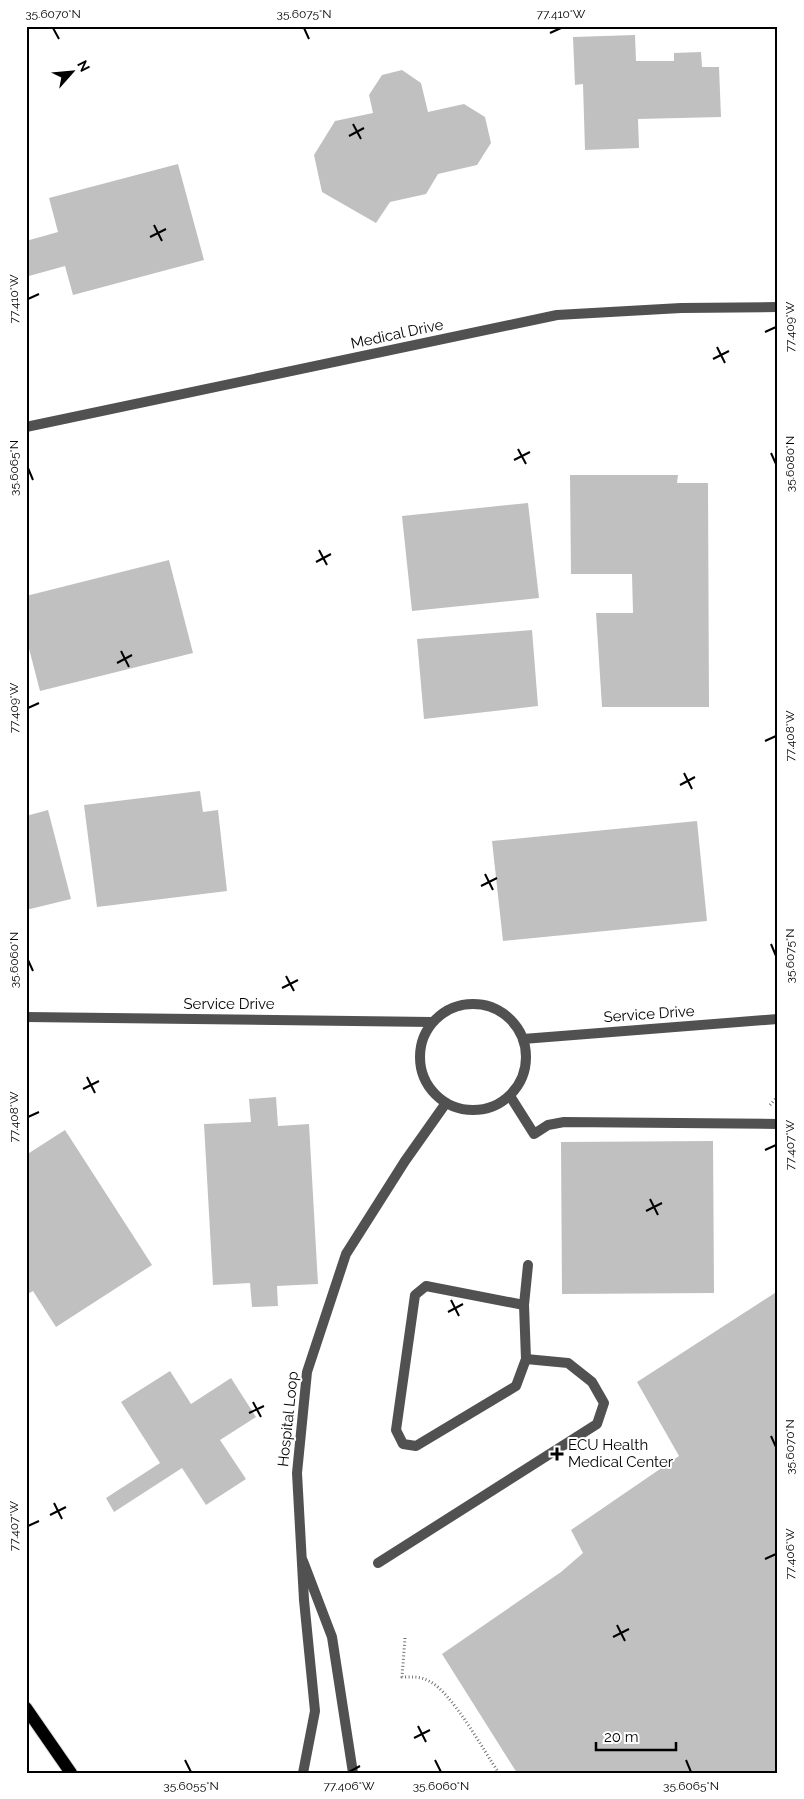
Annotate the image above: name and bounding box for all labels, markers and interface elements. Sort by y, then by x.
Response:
text: 35.6070°N [25,7,81,21]
text: 35.6075°N [277,7,331,21]
text: 77.410°W [537,7,586,21]
north arrow [48,48,98,98]
text: N [74,58,93,74]
text: 77.410°W [7,274,21,323]
text: 77.409°W [783,301,797,352]
street label: Medical Drive [349,315,445,353]
text: 35.6080°N [783,436,797,492]
text: 35.6065°N [7,440,21,496]
text: 77.409°W [7,682,21,733]
text: 77.408°W [783,710,797,762]
text: 35.6075°N [783,929,797,983]
text: 35.6060°N [7,932,21,988]
street label: Service Drive [183,995,275,1013]
street label: Service Drive [603,1002,695,1026]
text: 77.408°W [7,1091,21,1143]
text: 77.407°W [783,1119,797,1170]
street label: Hospital Loop [274,1370,302,1468]
text: 35.6070°N [783,1419,797,1475]
place label: ECU Health Medical Center [568,1436,674,1471]
marker: ECU Health Medical Center [550,1447,564,1461]
text: 77.407°W [7,1500,21,1551]
text: 77.406°W [783,1528,797,1580]
scale bar [596,1719,676,1751]
text: 20 m [604,1728,639,1746]
text: 35.6055°N [163,1779,219,1793]
text: 77.406°W [323,1779,375,1793]
text: 35.6060°N [413,1779,469,1793]
text: 35.6065°N [663,1779,719,1793]

